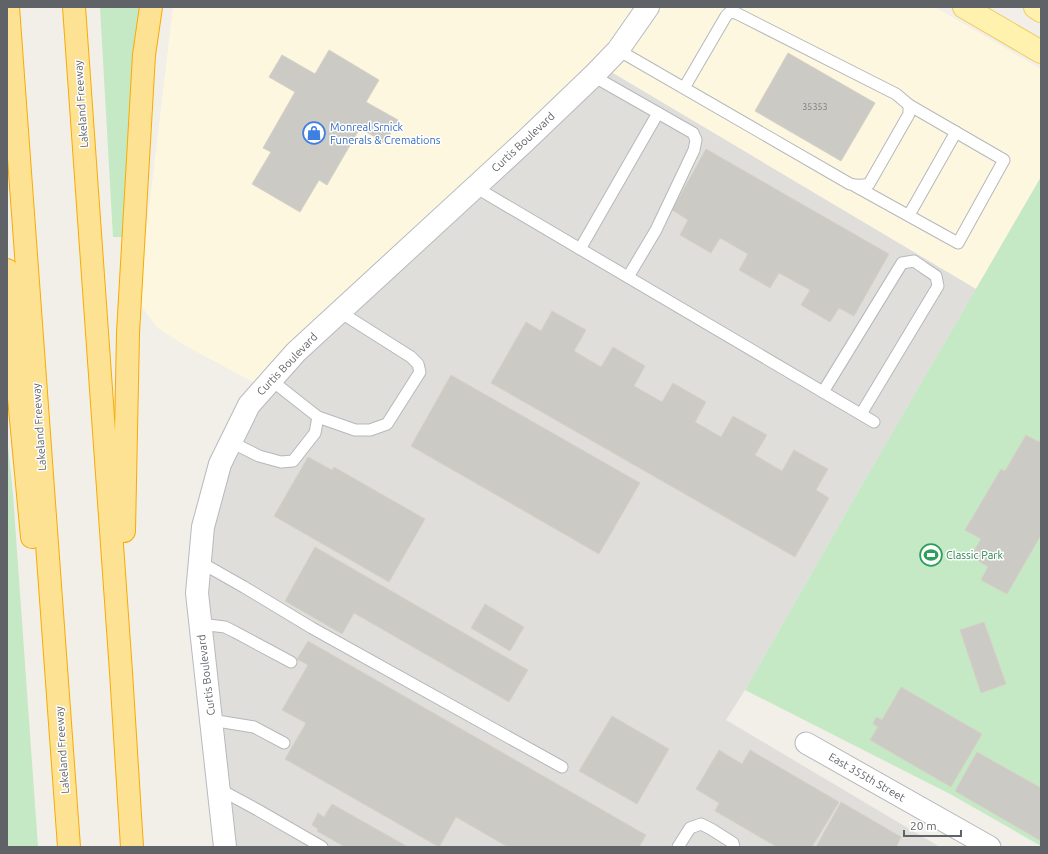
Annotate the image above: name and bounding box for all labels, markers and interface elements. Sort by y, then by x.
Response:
street label: Lakeland Freeway [72,59,90,148]
house number: 35353 [802,102,828,112]
street label: Curtis Boulevard [489,110,557,174]
shop icon: Monreal Srnick Funerals & Cremations [301,120,327,146]
place label: Monreal Srnick Funerals & Cremations [330,121,441,146]
street label: Curtis Boulevard [254,330,320,398]
street label: Lakeland Freeway [30,382,48,471]
sports icon: Classic Park [918,542,944,568]
place label: Classic Park [946,549,1003,561]
street label: Curtis Boulevard [195,634,217,716]
street label: Lakeland Freeway [53,705,71,794]
street label: East 355th Street [827,750,908,804]
scale bar [904,812,961,838]
text: 20 m [910,819,937,832]

